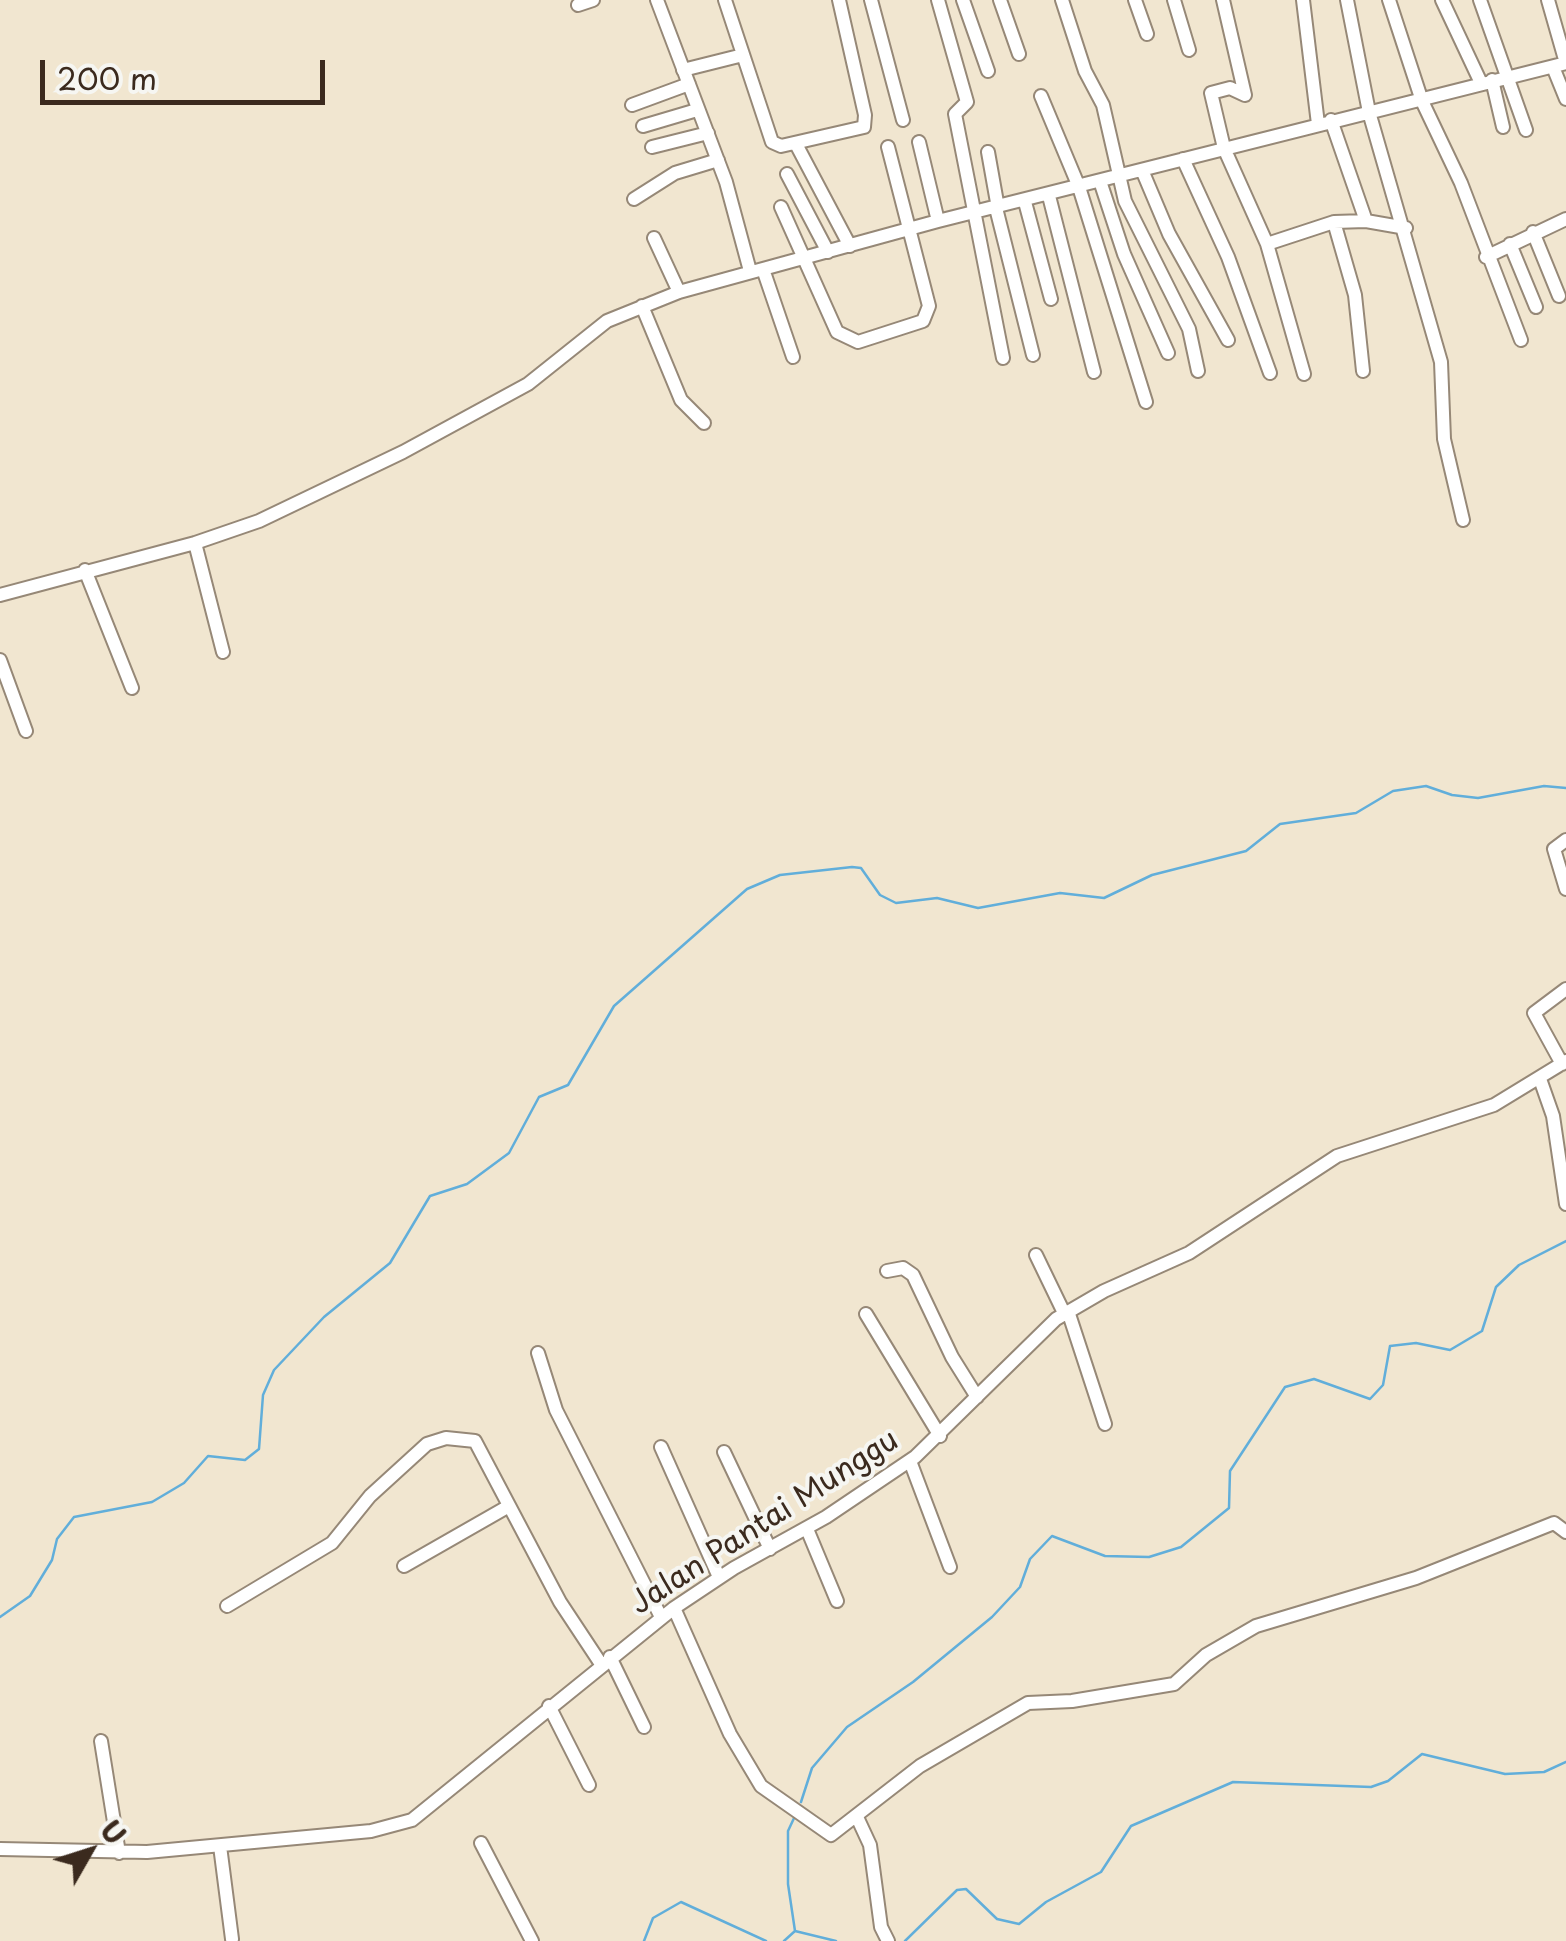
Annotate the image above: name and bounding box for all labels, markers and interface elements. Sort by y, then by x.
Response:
scale bar [45,40,330,102]
text: 200 m [57,55,157,100]
street label: Jalan Pantai Munggu [624,1423,906,1623]
north arrow [40,1801,140,1901]
text: U [90,1810,137,1854]

